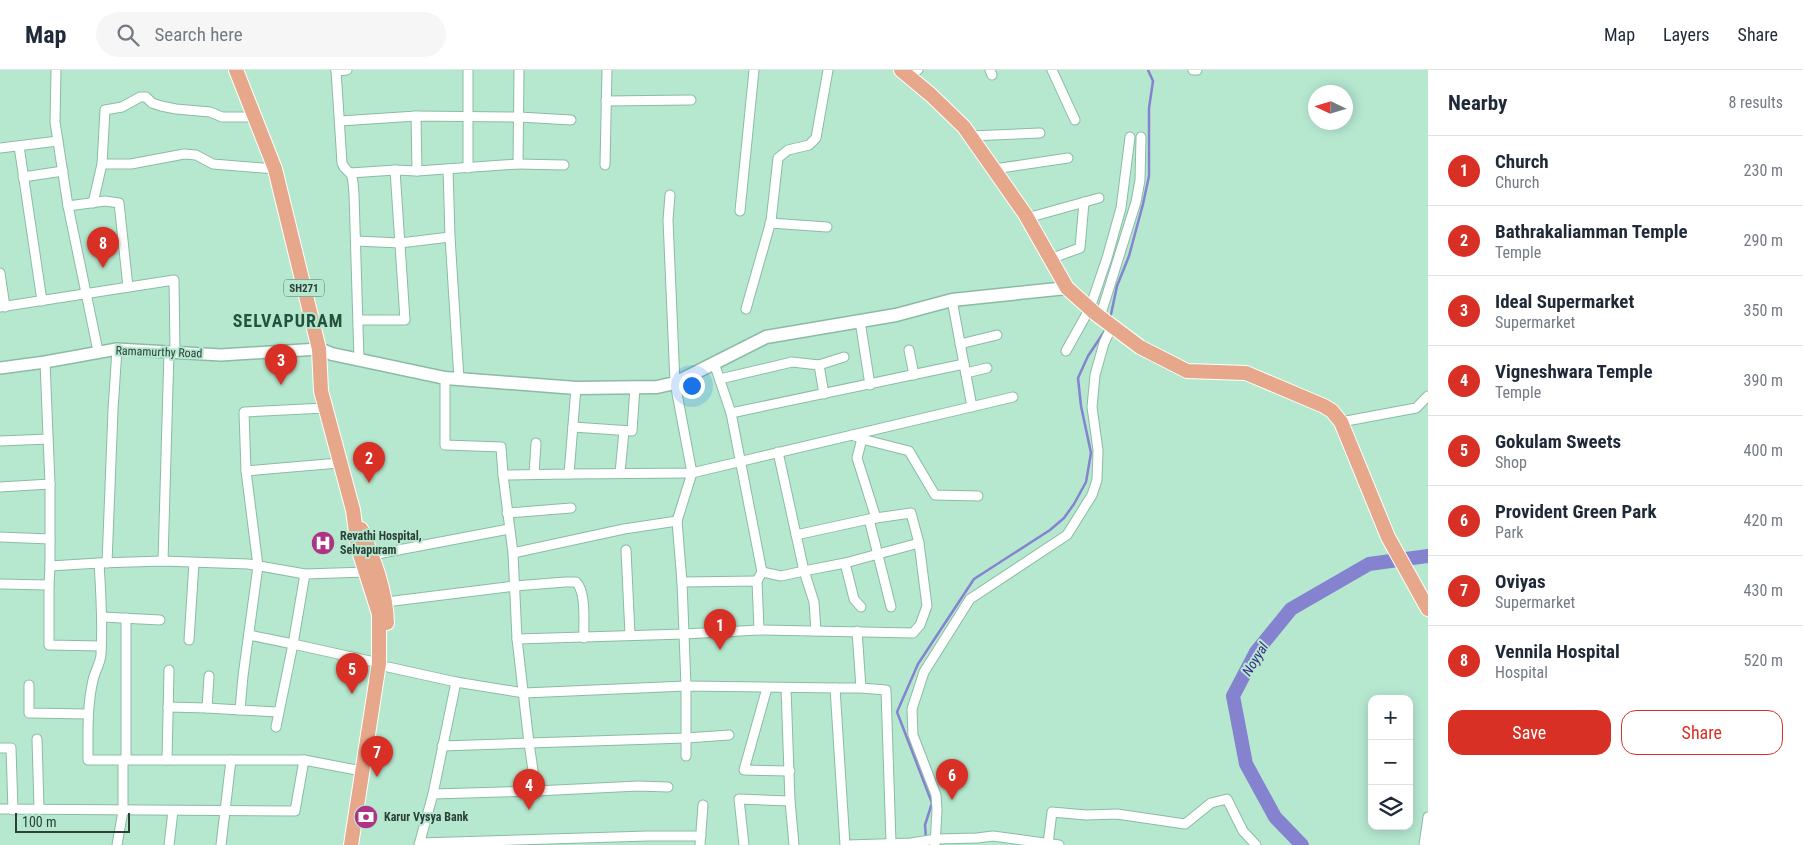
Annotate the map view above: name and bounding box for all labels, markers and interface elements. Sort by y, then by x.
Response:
search box [96,12,446,57]
text: Map [25,21,66,49]
icon: search [114,21,142,49]
text: Search here [154,23,243,46]
text: Map [1604,24,1635,45]
text: Layers [1663,24,1710,45]
text: Share [1738,24,1778,45]
north arrow [1308,85,1353,130]
text: Nearby [1448,91,1507,115]
text: 8 results [1728,93,1783,112]
text: Church [1495,150,1549,173]
text: 1 [1460,161,1468,180]
text: 230 m [1744,161,1783,180]
text: Church [1495,173,1539,192]
text: Bathrakaliamman Temple [1495,220,1688,243]
pin: 8 [87,227,119,268]
text: 2 [1460,231,1468,250]
text: 290 m [1744,231,1783,250]
text: Temple [1495,243,1541,262]
road number: SH271 [284,280,324,297]
text: Ideal Supermarket [1495,290,1634,313]
text: 3 [1460,301,1468,320]
text: 350 m [1744,301,1783,320]
district label: SELVAPURAM [233,310,343,331]
text: Supermarket [1495,313,1575,332]
street label: Ramamurthy Road [115,343,203,361]
pin: 3 [265,344,297,385]
text: Vigneshwara Temple [1495,360,1652,383]
text: 4 [1460,371,1468,390]
text: 390 m [1744,371,1783,390]
your location [679,373,705,399]
text: Temple [1495,383,1541,402]
text: Gokulam Sweets [1495,430,1621,453]
text: 5 [1460,441,1468,460]
text: 400 m [1744,441,1783,460]
pin: 2 [353,442,385,483]
text: Shop [1495,453,1527,472]
text: Provident Green Park [1495,500,1657,523]
text: 6 [1460,511,1468,530]
text: 420 m [1744,511,1783,530]
text: Park [1495,523,1524,542]
place label: Revathi Hospital, Selvapuram [340,529,422,557]
hospital icon: Revathi Hospital, Selvapuram [310,530,336,556]
text: Oviyas [1495,570,1546,593]
text: 7 [1460,581,1468,600]
text: 430 m [1744,581,1783,600]
text: Supermarket [1495,593,1575,612]
pin: 1 [704,609,736,650]
water label: Noyyal [1239,639,1272,678]
text: Vennila Hospital [1495,640,1620,663]
text: 8 [1460,651,1468,670]
text: 520 m [1744,651,1783,670]
pin: 5 [336,653,368,694]
text: Hospital [1495,663,1548,682]
map controls [1368,695,1413,830]
button: + [1368,695,1413,740]
button: Save [1448,710,1611,755]
button: Share [1621,710,1783,755]
pin: 7 [361,736,393,777]
button: − [1368,740,1413,785]
pin: 6 [936,759,968,800]
pin: 4 [513,769,545,810]
button: layers [1368,785,1413,830]
bank icon: Karur Vysya Bank [353,804,379,830]
scale bar [15,810,130,833]
place label: Karur Vysya Bank [384,810,469,824]
text: 100 m [22,814,57,830]

